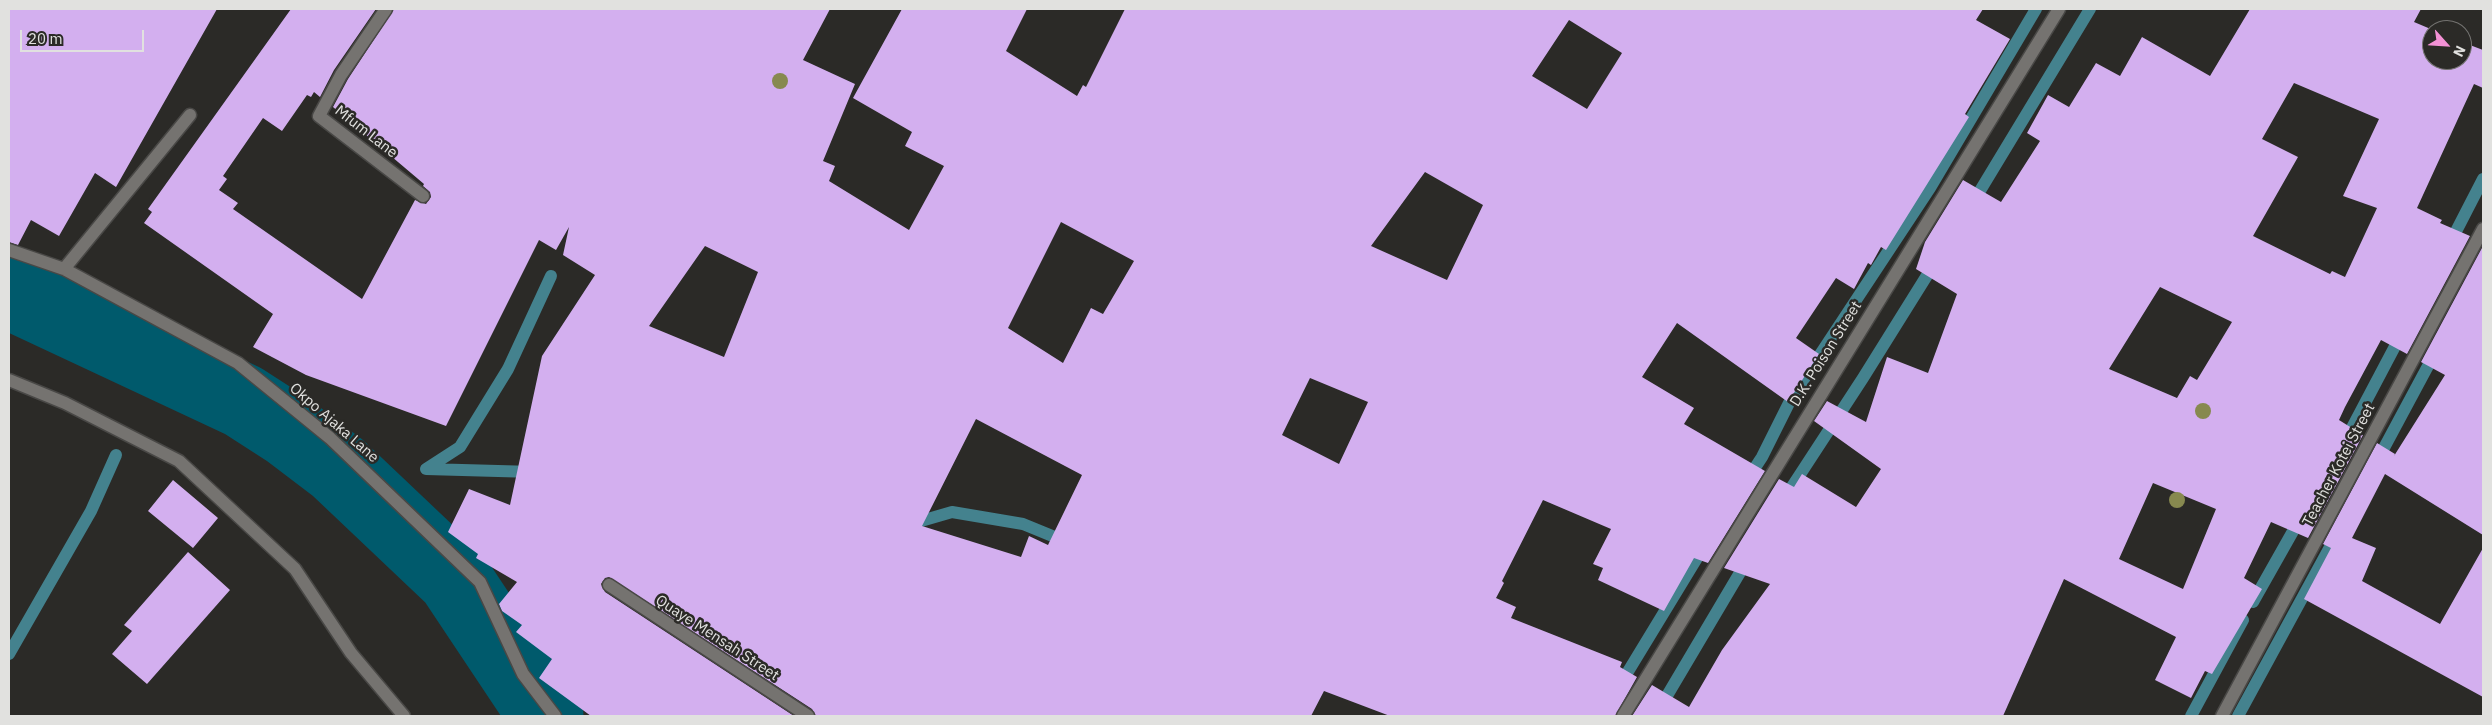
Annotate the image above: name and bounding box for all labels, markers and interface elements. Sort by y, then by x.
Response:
scale bar [22,20,146,52]
north arrow [2422,20,2472,70]
text: 20 m [28,29,63,48]
text: N [2449,43,2470,60]
street label: Mfum Lane [331,102,401,162]
street label: D.K. Poison Street [1786,298,1866,410]
street label: Okpo Ajaka Lane [286,379,382,467]
street label: Teacher Kotei Street [2299,400,2379,530]
street label: Quaye Mensah Street [652,591,782,685]

